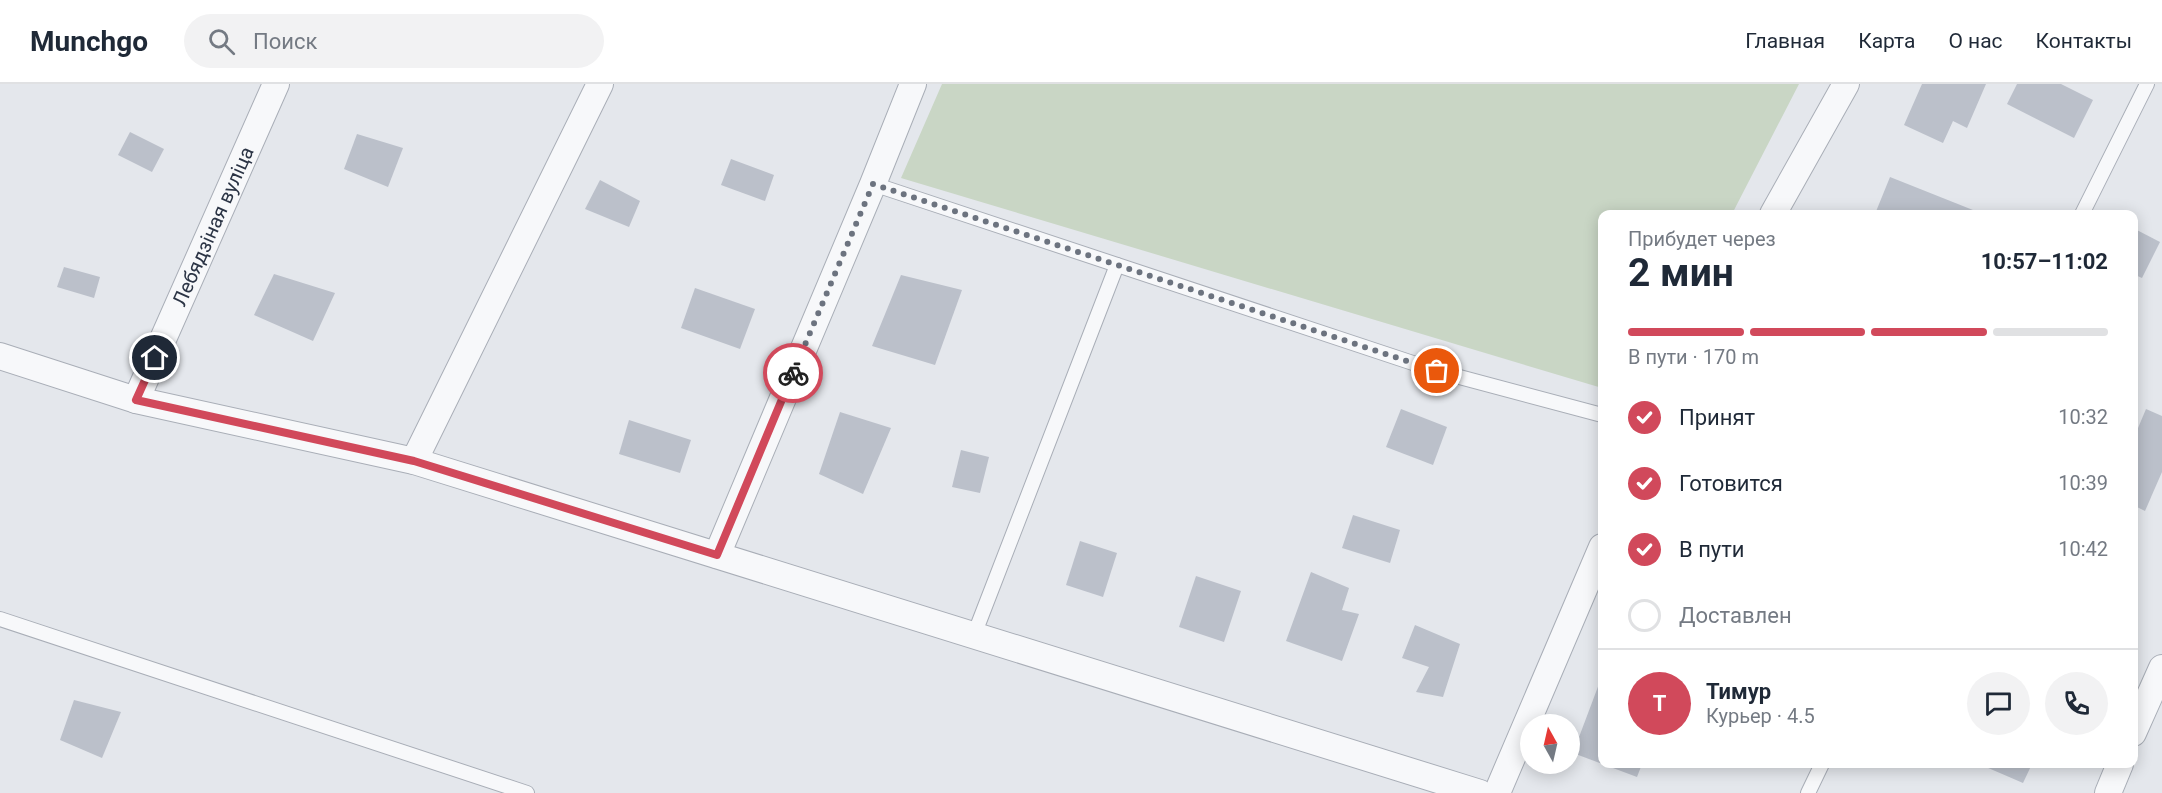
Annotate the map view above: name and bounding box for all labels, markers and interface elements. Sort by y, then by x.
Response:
search box [184,14,604,68]
text: Munchgo [30,25,148,58]
icon: search [205,25,238,58]
text: Поиск [253,29,317,54]
text: Главная [1745,29,1825,53]
text: Карта [1858,29,1915,53]
text: О нас [1948,29,2003,53]
text: Контакты [2036,29,2132,53]
street label: Лебядзіная вуліца [167,143,259,310]
text: Прибудет через [1628,227,1776,251]
text: 10:57–11:02 [1981,249,2108,274]
text: 2 мин [1628,250,1734,296]
pin [129,332,180,383]
icon: home [138,341,171,374]
courier [763,343,823,403]
pin [1411,345,1462,396]
text: В пути · 170 m [1628,345,1759,369]
icon: bag [1420,354,1453,387]
icon: bike [777,357,810,390]
icon: check [1628,401,1661,434]
text: Принят [1679,405,1755,430]
text: 10:32 [2058,405,2108,429]
icon: check [1628,467,1661,500]
text: Готовится [1679,471,1783,496]
text: 10:39 [2058,471,2108,495]
icon: check [1628,533,1661,566]
text: В пути [1679,537,1745,562]
text: 10:42 [2058,537,2108,561]
text: Доставлен [1679,603,1792,628]
button: chat [1967,672,2030,735]
button: phone [2045,672,2108,735]
text: Тимур [1706,679,1771,704]
text: Т [1653,691,1666,716]
text: Курьер · 4.5 [1706,704,1815,728]
north arrow [1520,714,1580,774]
map controls [1520,714,1580,774]

